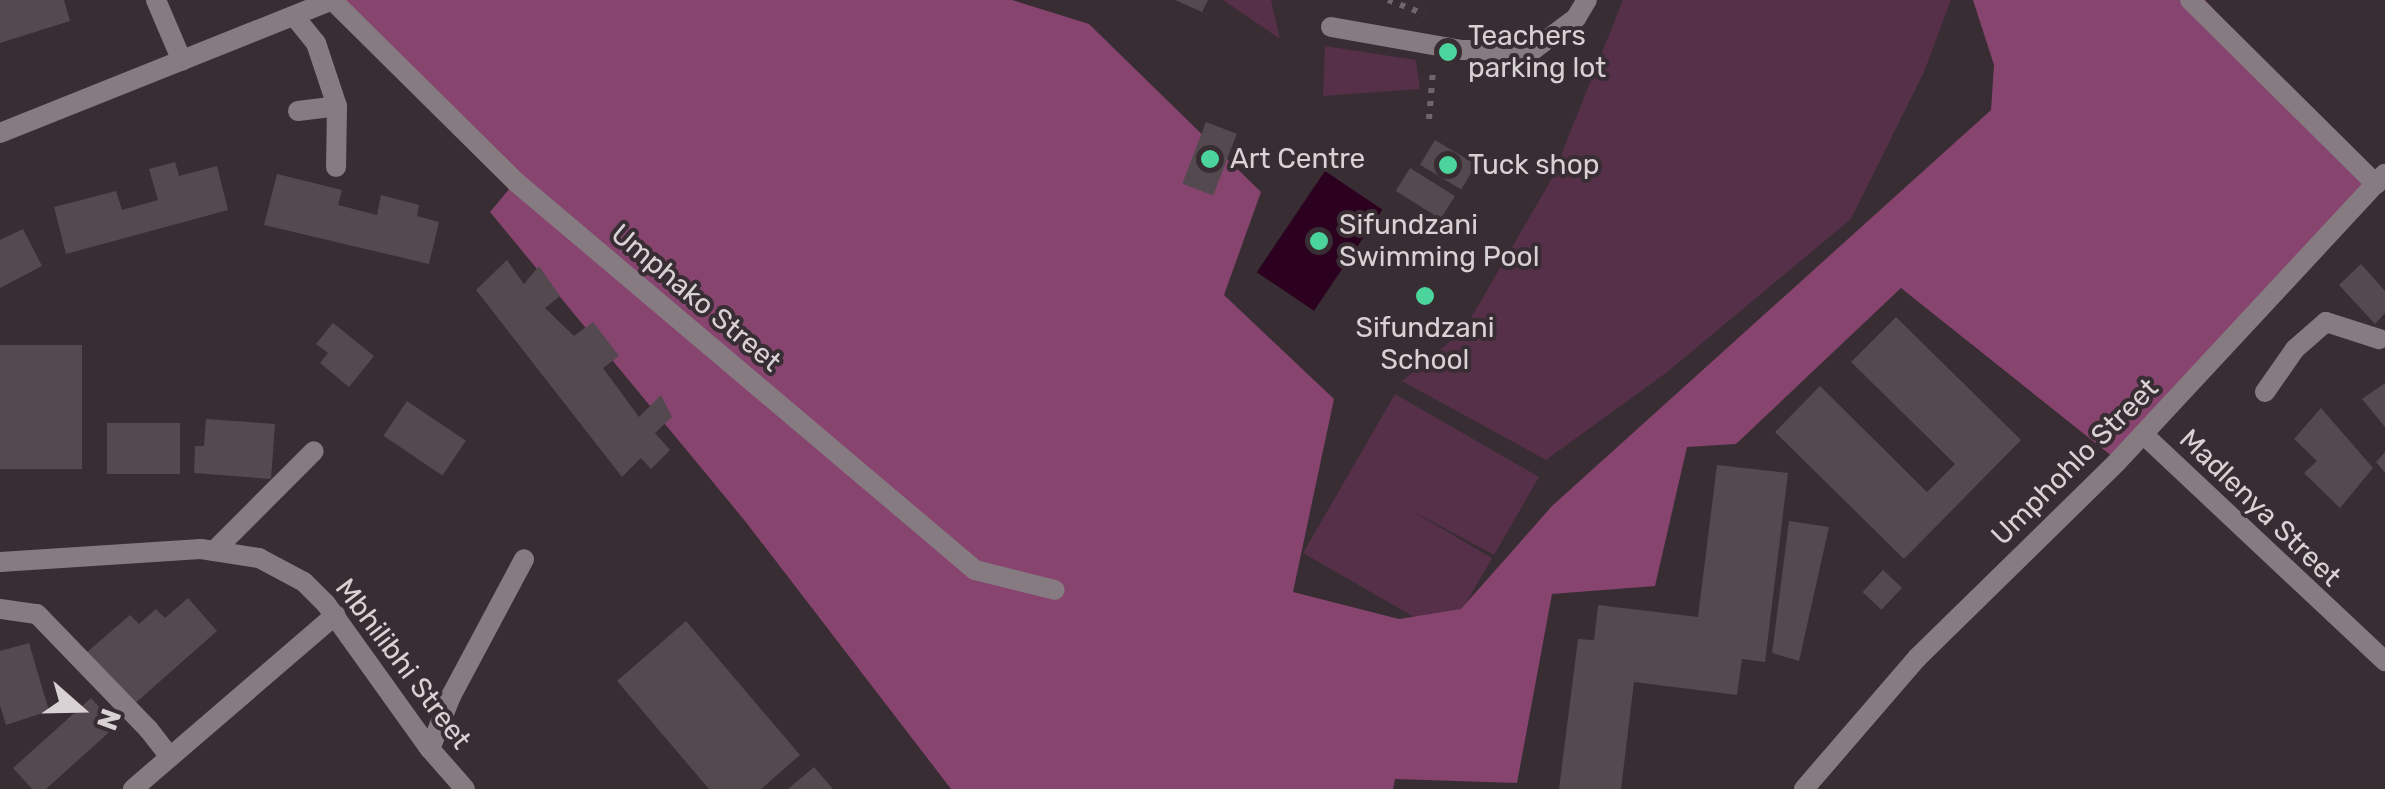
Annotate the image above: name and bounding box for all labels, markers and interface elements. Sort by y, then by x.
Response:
place label: Teachers parking lot [1468,19,1606,85]
marker: Teachers parking lot [1437,41,1459,63]
place label: Art Centre [1230,142,1365,176]
marker: Art Centre [1199,148,1221,170]
place label: Tuck shop [1468,148,1600,182]
marker: Tuck shop [1437,154,1459,176]
place label: Sifundzani Swimming Pool [1339,208,1539,274]
street label: Umphako Street [604,217,788,379]
marker: Sifundzani Swimming Pool [1308,230,1330,252]
marker: Sifundzani School [1414,285,1436,307]
place label: Sifundzani School [1356,311,1494,377]
street label: Umphohlo Street [1985,372,2165,552]
street label: Madlenya Street [2172,422,2348,594]
street label: Mbhilibhi Street [328,572,478,756]
north arrow [30,659,130,759]
text: N [90,704,128,735]

